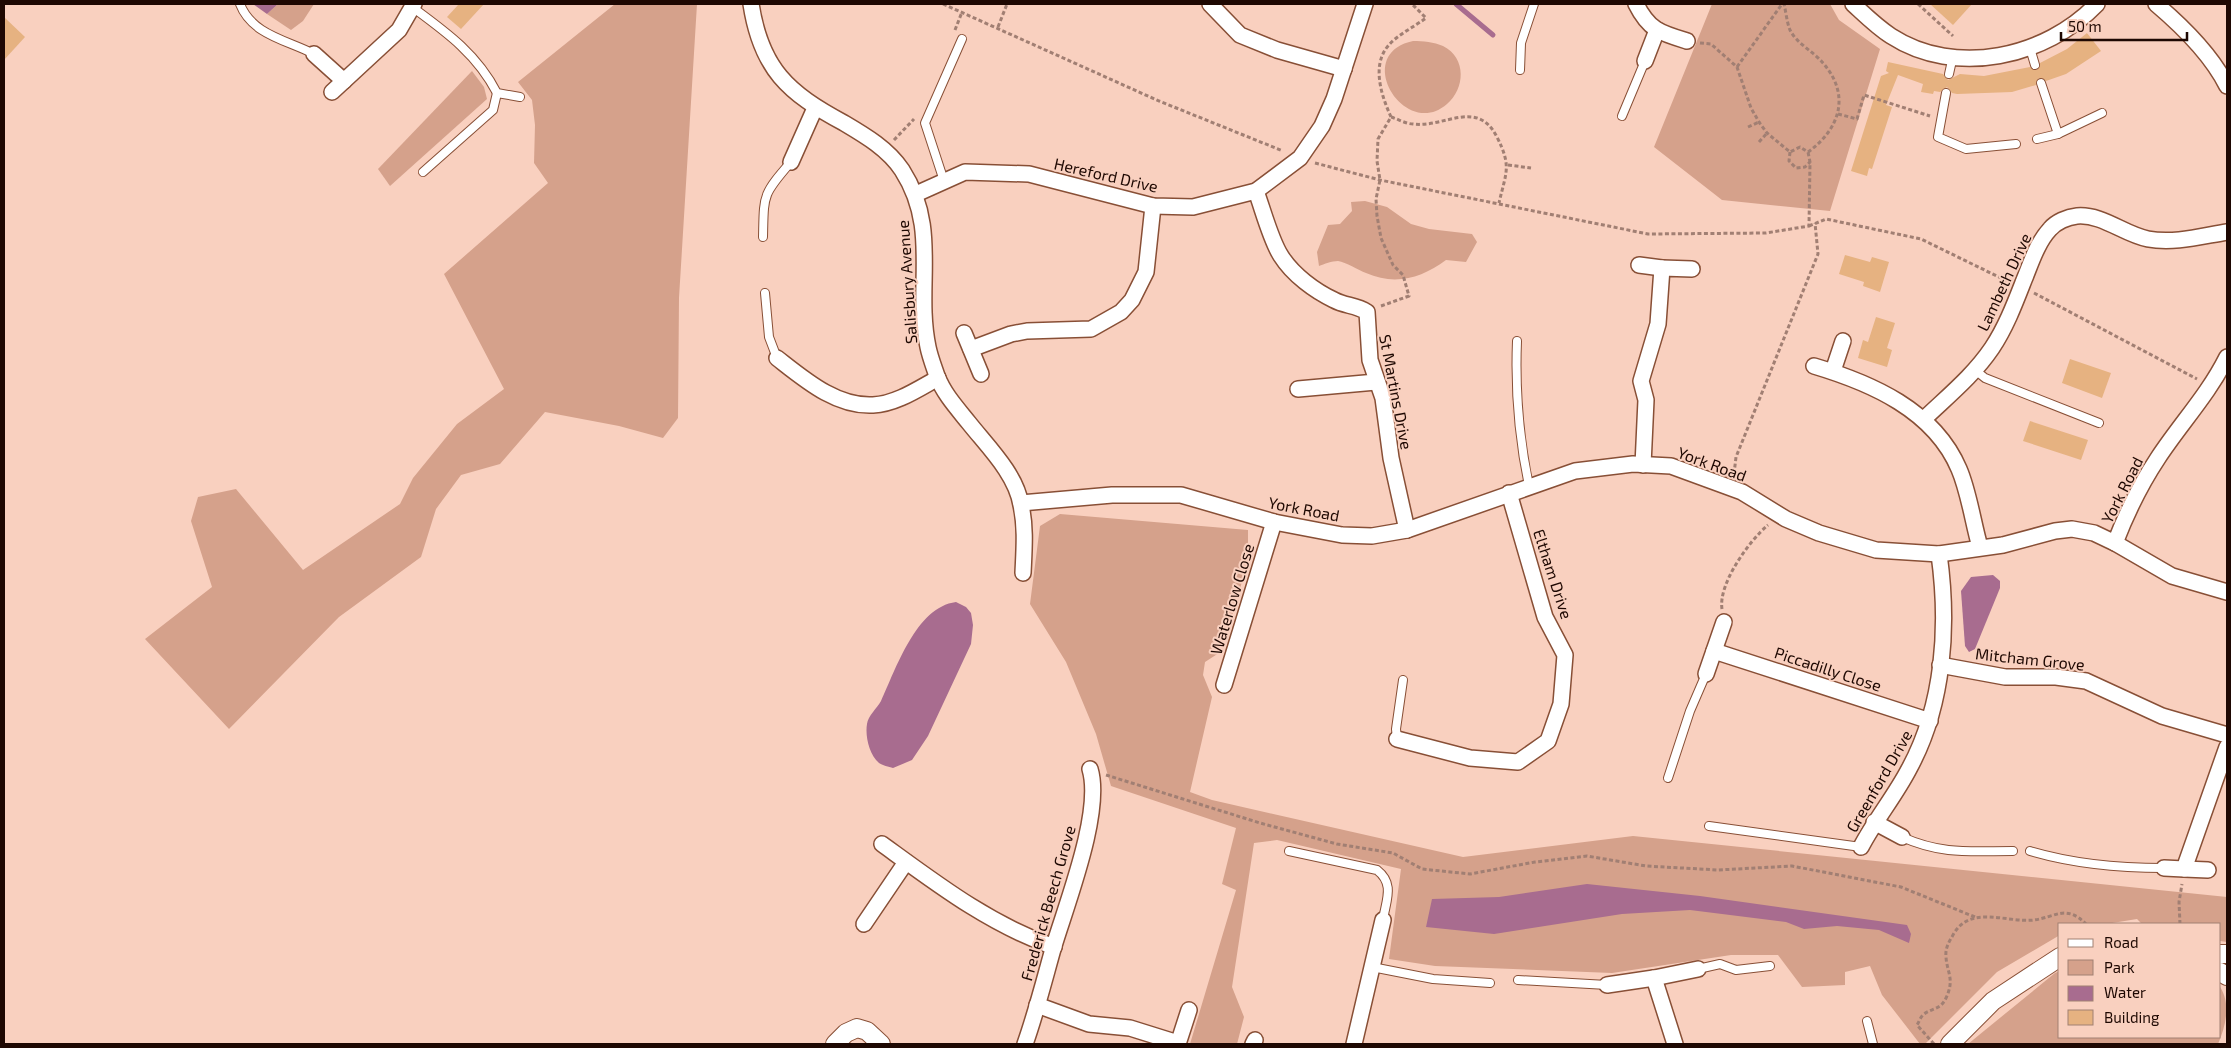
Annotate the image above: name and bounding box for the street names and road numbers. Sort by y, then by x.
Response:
street label: Hereford Drive [1052,153,1160,196]
street label: Salisbury Avenue [893,219,920,345]
street label: Lambeth Drive [1973,230,2034,334]
street label: St Martins Drive [1376,333,1417,451]
street label: York Road [1675,442,1749,485]
street label: York Road [2097,453,2146,526]
street label: York Road [1267,492,1341,525]
street label: Eltham Drive [1530,527,1577,621]
street label: Waterlow Close [1206,541,1257,657]
street label: Piccadilly Close [1772,642,1884,695]
street label: Mitcham Grove [1974,643,2086,674]
street label: Greenford Drive [1842,726,1915,835]
street label: Frederick Beech Grove [1016,823,1079,983]

